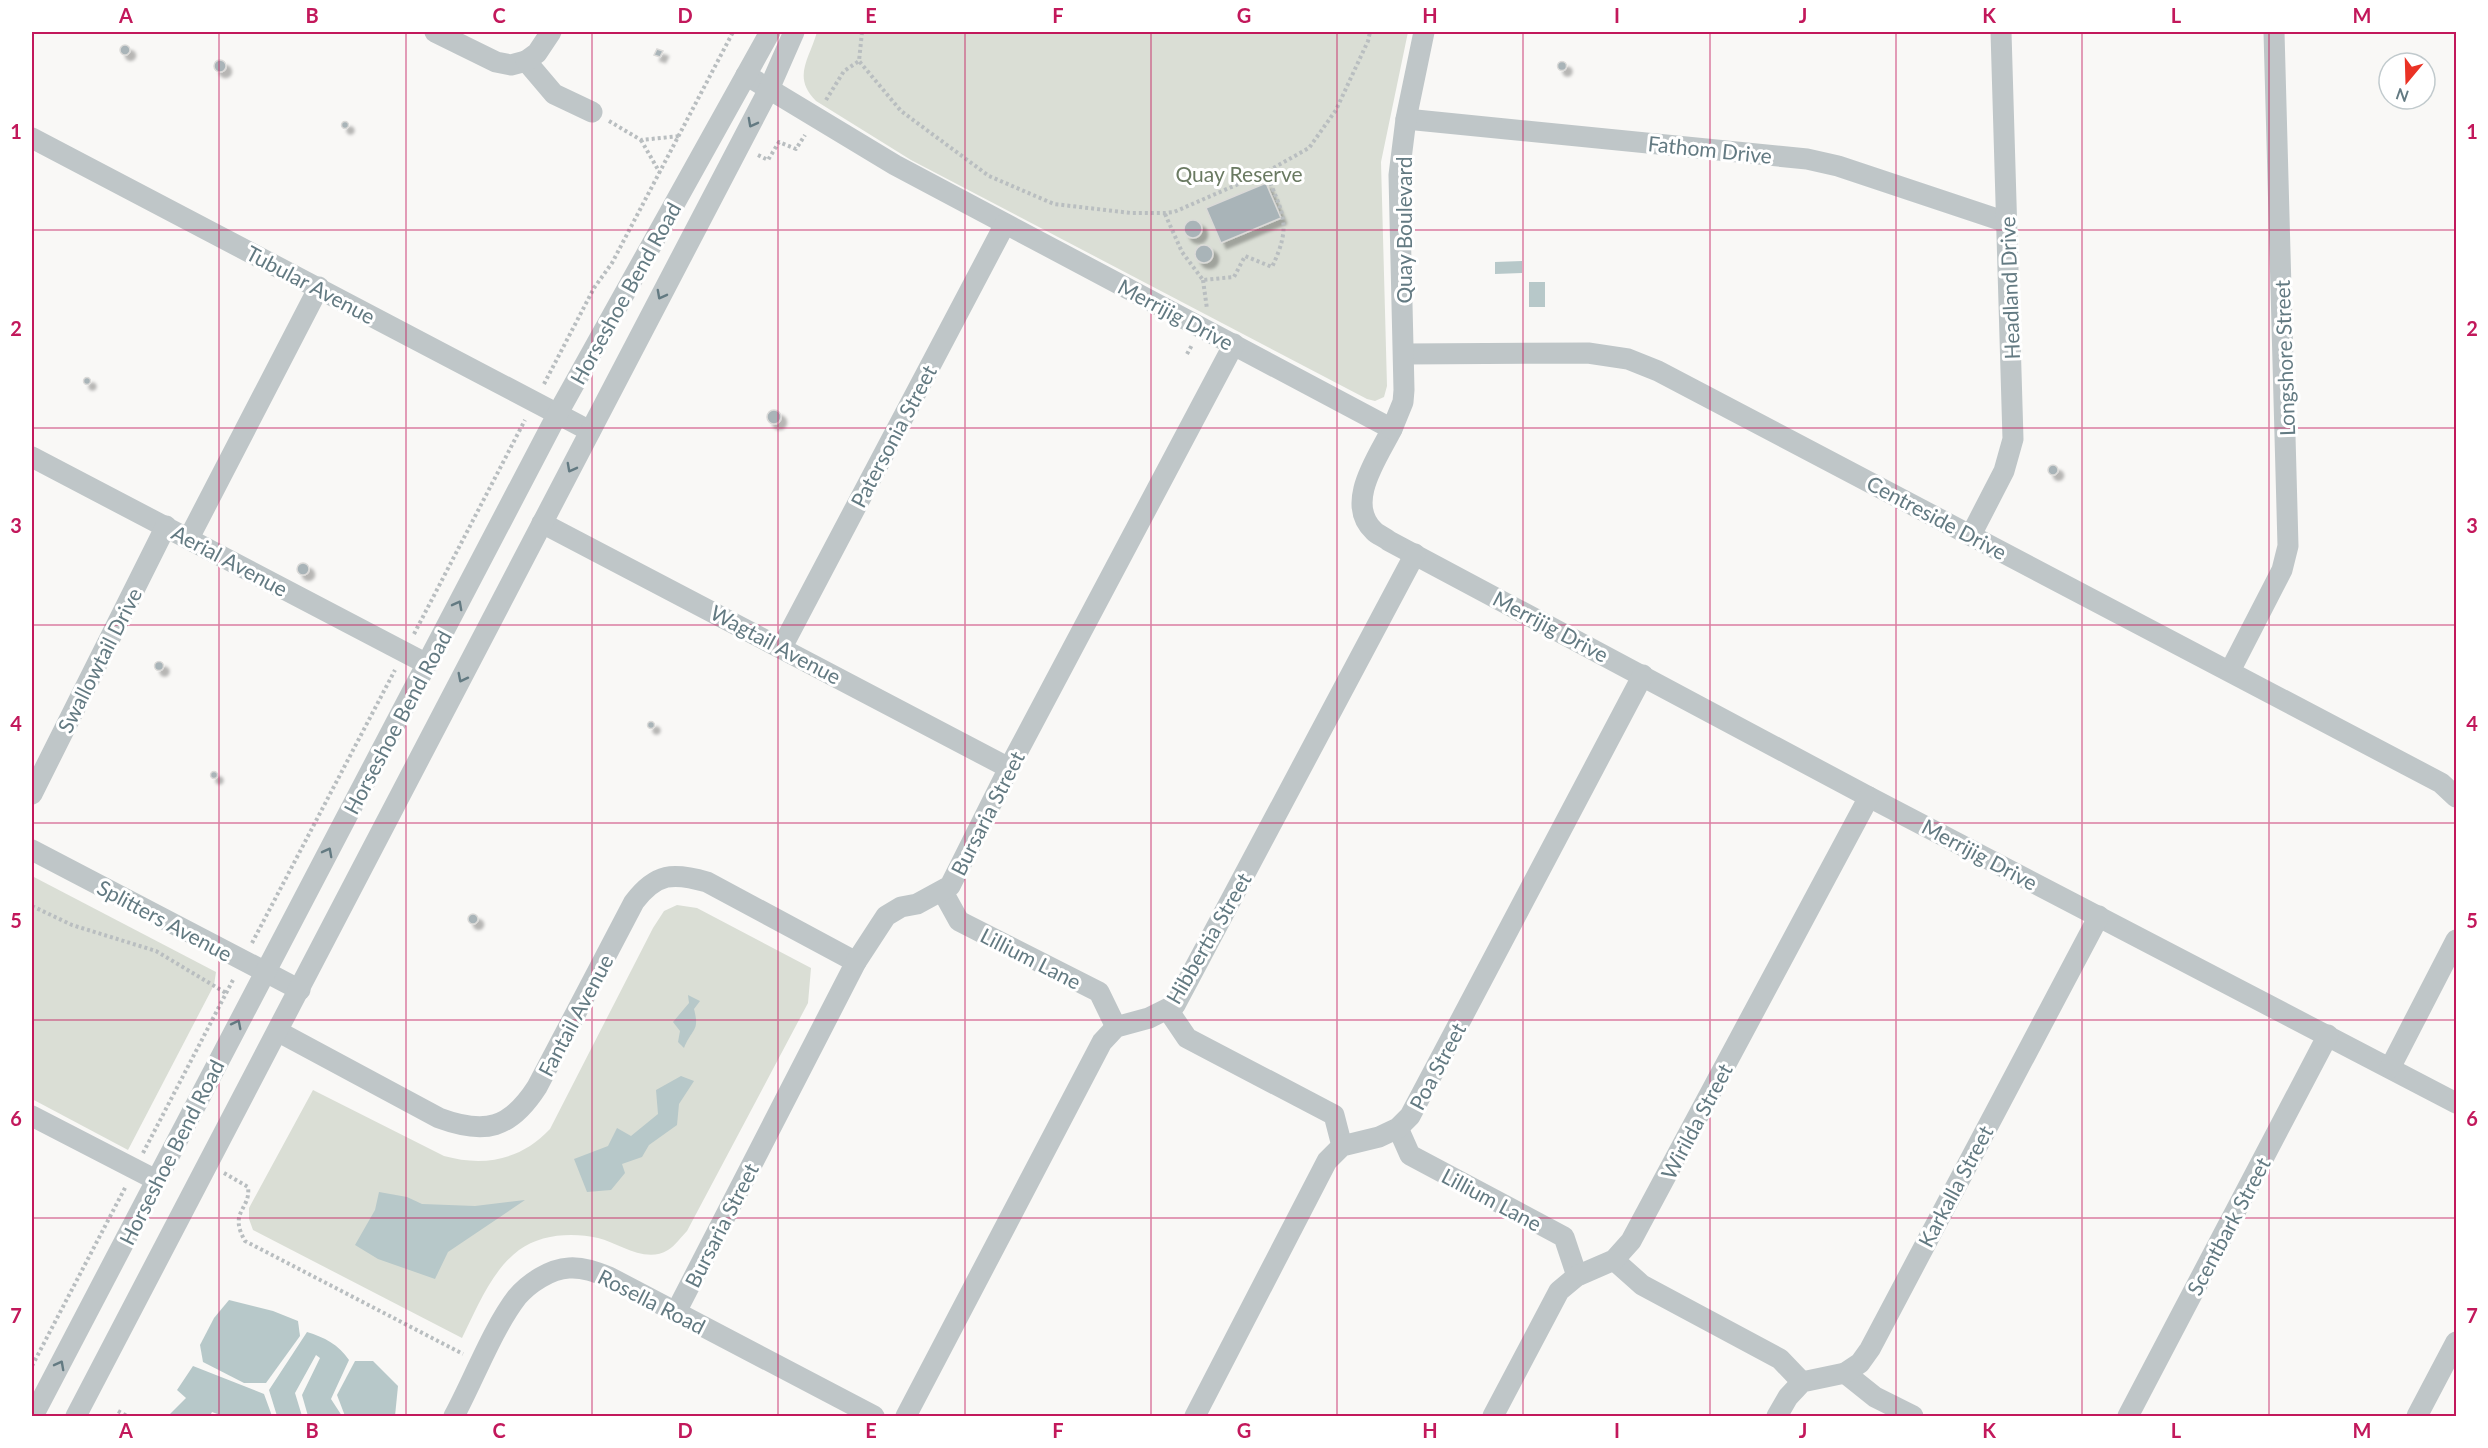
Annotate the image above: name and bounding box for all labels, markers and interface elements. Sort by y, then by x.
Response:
text: A [118,3,133,27]
text: B [305,3,319,27]
text: C [492,3,506,27]
text: D [677,3,693,27]
text: E [865,3,877,27]
text: F [1052,3,1064,27]
text: G [1237,3,1251,27]
text: H [1422,3,1438,27]
text: I [1614,3,1620,27]
text: J [1799,3,1807,27]
text: K [1982,3,1996,27]
text: L [2171,3,2182,27]
text: M [2353,3,2371,27]
north arrow [2377,51,2437,111]
text: N [2393,85,2411,107]
one-way arrow [748,116,759,127]
text: 1 [10,119,22,143]
text: 1 [2466,119,2478,143]
street label: Fathom Drive [1647,130,1773,168]
street label: Quay Boulevard [1391,156,1416,304]
park label: Quay Reserve [1175,161,1303,186]
street label: Horseshoe Bend Road [564,198,686,388]
street label: Headland Drive [1994,216,2024,360]
street label: Tubular Avenue [242,240,380,328]
street label: Merrijig Drive [1114,273,1238,355]
street label: Longshore Street [2269,279,2299,437]
one-way arrow [657,289,668,300]
text: 2 [10,316,22,340]
text: 2 [2466,316,2478,340]
street label: Patersonia Street [845,360,941,511]
one-way arrow [566,462,578,473]
street label: Centreside Drive [1863,470,2011,564]
text: 3 [10,513,22,537]
text: 3 [2466,513,2478,537]
street label: Aerial Avenue [168,519,292,601]
street label: Swallowtail Drive [52,583,146,737]
street label: Merrijig Drive [1489,585,1613,667]
street label: Wagtail Avenue [707,599,845,689]
one-way arrow [451,601,462,611]
street label: Horseshoe Bend Road [338,626,456,818]
one-way arrow [457,672,469,683]
text: 4 [10,711,22,735]
text: 4 [2466,711,2478,735]
street label: Bursaria Street [945,746,1029,879]
street label: Merrijig Drive [1918,813,2042,895]
one-way arrow [321,847,332,858]
street label: Hibbertia Street [1160,868,1256,1008]
street label: Splitters Avenue [93,874,237,966]
text: 5 [10,908,22,932]
text: 5 [2466,908,2478,932]
street label: Lillium Lane [977,922,1085,994]
street label: Fantail Avenue [532,950,618,1080]
street label: Poa Street [1404,1018,1471,1114]
one-way arrow [230,1020,241,1030]
street label: Horseshoe Bend Road [113,1055,229,1249]
street label: Wirilda Street [1655,1059,1737,1183]
text: 6 [10,1106,22,1130]
text: 6 [2466,1106,2478,1130]
street label: Karkalla Street [1912,1121,1998,1251]
street label: Scentbark Street [2181,1152,2275,1299]
street label: Bursaria Street [679,1158,763,1291]
street label: Lillium Lane [1438,1162,1546,1236]
street label: Rosella Road [594,1263,710,1339]
text: 7 [10,1303,22,1327]
text: 7 [2466,1303,2478,1327]
one-way arrow [53,1360,64,1371]
text: A [118,1418,133,1442]
text: B [305,1418,319,1442]
text: C [492,1418,506,1442]
text: D [677,1418,693,1442]
text: E [865,1418,877,1442]
text: F [1052,1418,1064,1442]
text: G [1237,1418,1251,1442]
text: H [1422,1418,1438,1442]
text: I [1614,1418,1620,1442]
text: J [1799,1418,1807,1442]
text: K [1982,1418,1996,1442]
text: L [2171,1418,2182,1442]
text: M [2353,1418,2371,1442]

